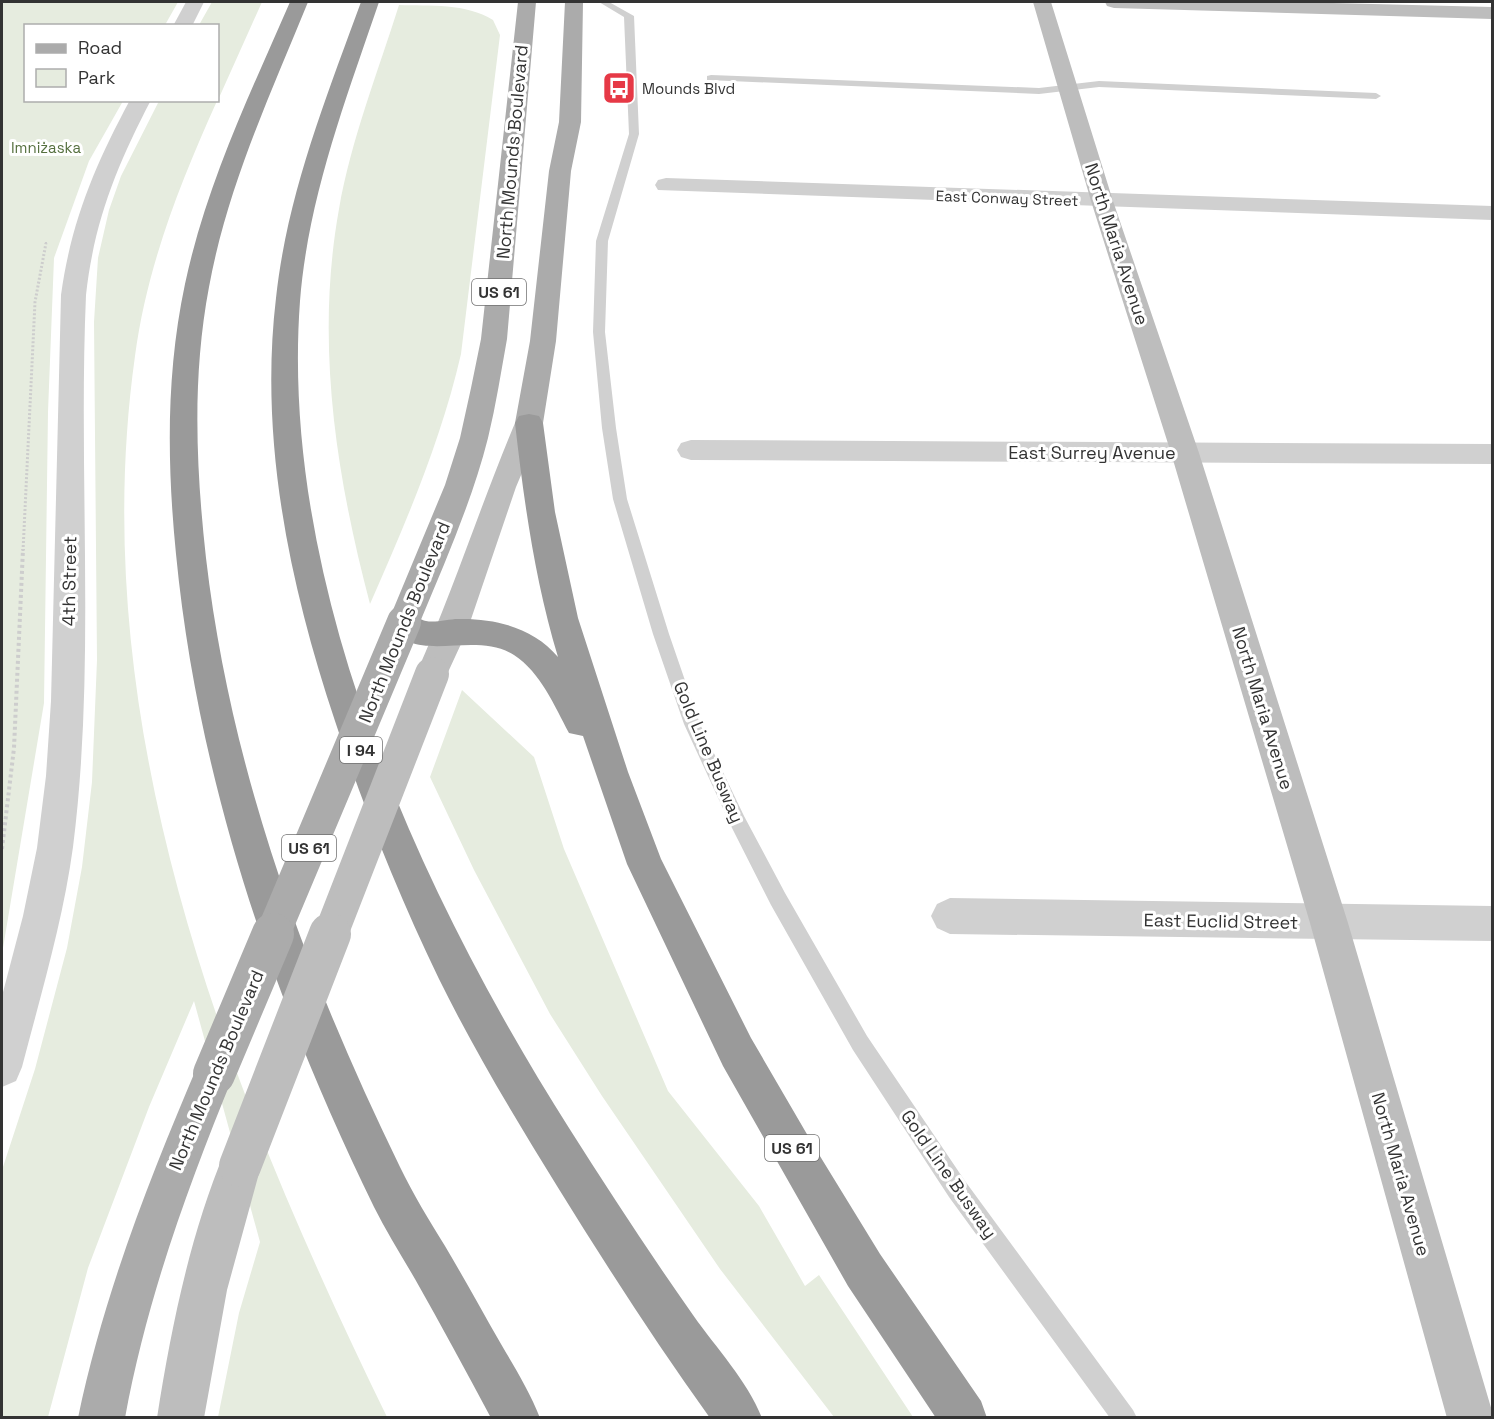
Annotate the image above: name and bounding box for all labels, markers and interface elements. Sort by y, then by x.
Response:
legend [24,24,219,102]
text: Road [78,36,122,59]
street label: North Mounds Boulevard [491,44,533,260]
text: Park [78,66,116,89]
bus stop icon: Mounds Blvd [601,70,637,106]
place label: Mounds Blvd [642,79,735,98]
park label: Imniżaska [11,138,81,157]
street label: North Maria Avenue [1080,160,1154,328]
street label: East Conway Street [935,186,1079,210]
road number: US 61 [472,279,526,305]
street label: East Surrey Avenue [1008,441,1176,464]
street label: North Mounds Boulevard [353,518,455,726]
street label: 4th Street [57,536,81,626]
street label: North Maria Avenue [1227,624,1299,792]
street label: Gold Line Busway [669,678,749,826]
road number: I 94 [340,737,382,763]
road number: US 61 [282,835,336,861]
street label: East Euclid Street [1144,908,1298,934]
street label: North Mounds Boulevard [163,967,269,1173]
street label: North Maria Avenue [1367,1089,1435,1259]
street label: Gold Line Busway [896,1105,1002,1243]
road number: US 61 [765,1135,819,1161]

